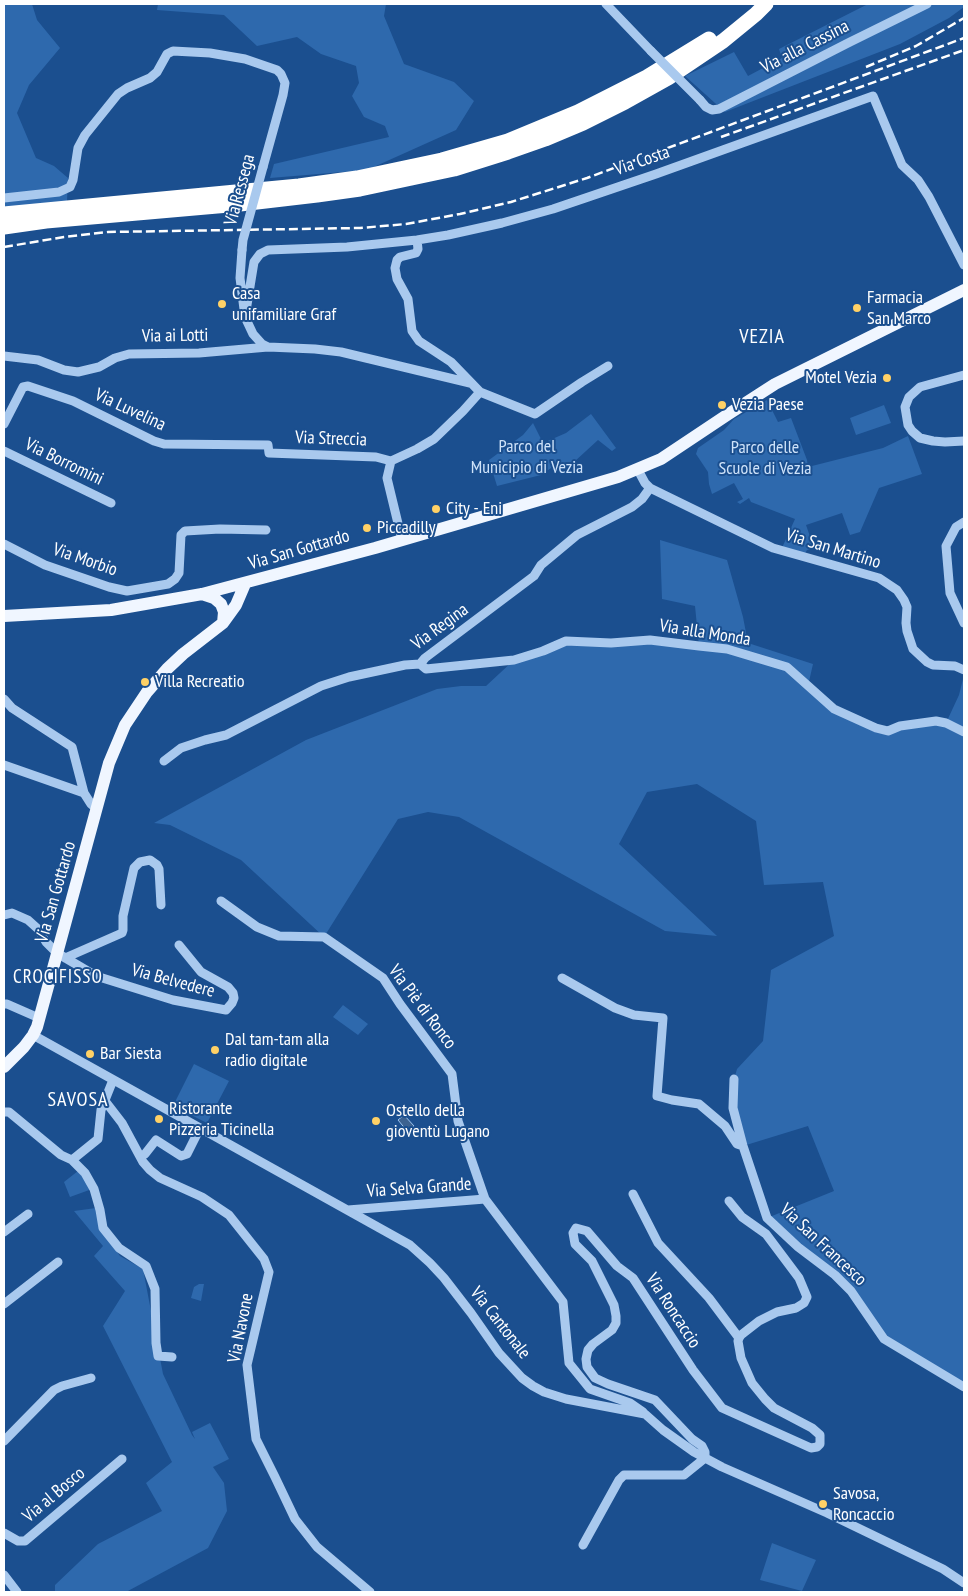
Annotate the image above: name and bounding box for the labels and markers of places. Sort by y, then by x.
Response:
place label: Casa unifamiliare Graf [232,283,336,326]
place label: Farmacia San Marco [867,287,931,330]
marker: Casa unifamiliare Graf [216,298,228,310]
marker: Farmacia San Marco [851,302,863,314]
place label: Motel Vezia [805,367,877,389]
marker: Motel Vezia [881,372,893,384]
place label: Vezia Paese [732,394,804,416]
marker: Vezia Paese [716,399,728,411]
place label: City - Eni [446,498,502,520]
marker: City - Eni [430,503,442,515]
place label: Piccadilly [377,517,436,539]
marker: Piccadilly [361,522,373,534]
place label: Villa Recreatio [155,671,244,693]
marker: Villa Recreatio [139,676,151,688]
place label: Dal tam-tam alla radio digitale [225,1029,329,1072]
place label: Bar Siesta [100,1043,162,1065]
marker: Dal tam-tam alla radio digitale [209,1044,221,1056]
marker: Bar Siesta [84,1048,96,1060]
place label: Ristorante Pizzeria Ticinella [169,1098,274,1140]
place label: Ostello della gioventù Lugano [386,1100,490,1142]
marker: Ristorante Pizzeria Ticinella [153,1113,165,1125]
marker: Ostello della gioventù Lugano [370,1115,382,1127]
place label: Savosa, Roncaccio [833,1483,894,1526]
marker: Savosa, Roncaccio [817,1498,829,1510]

